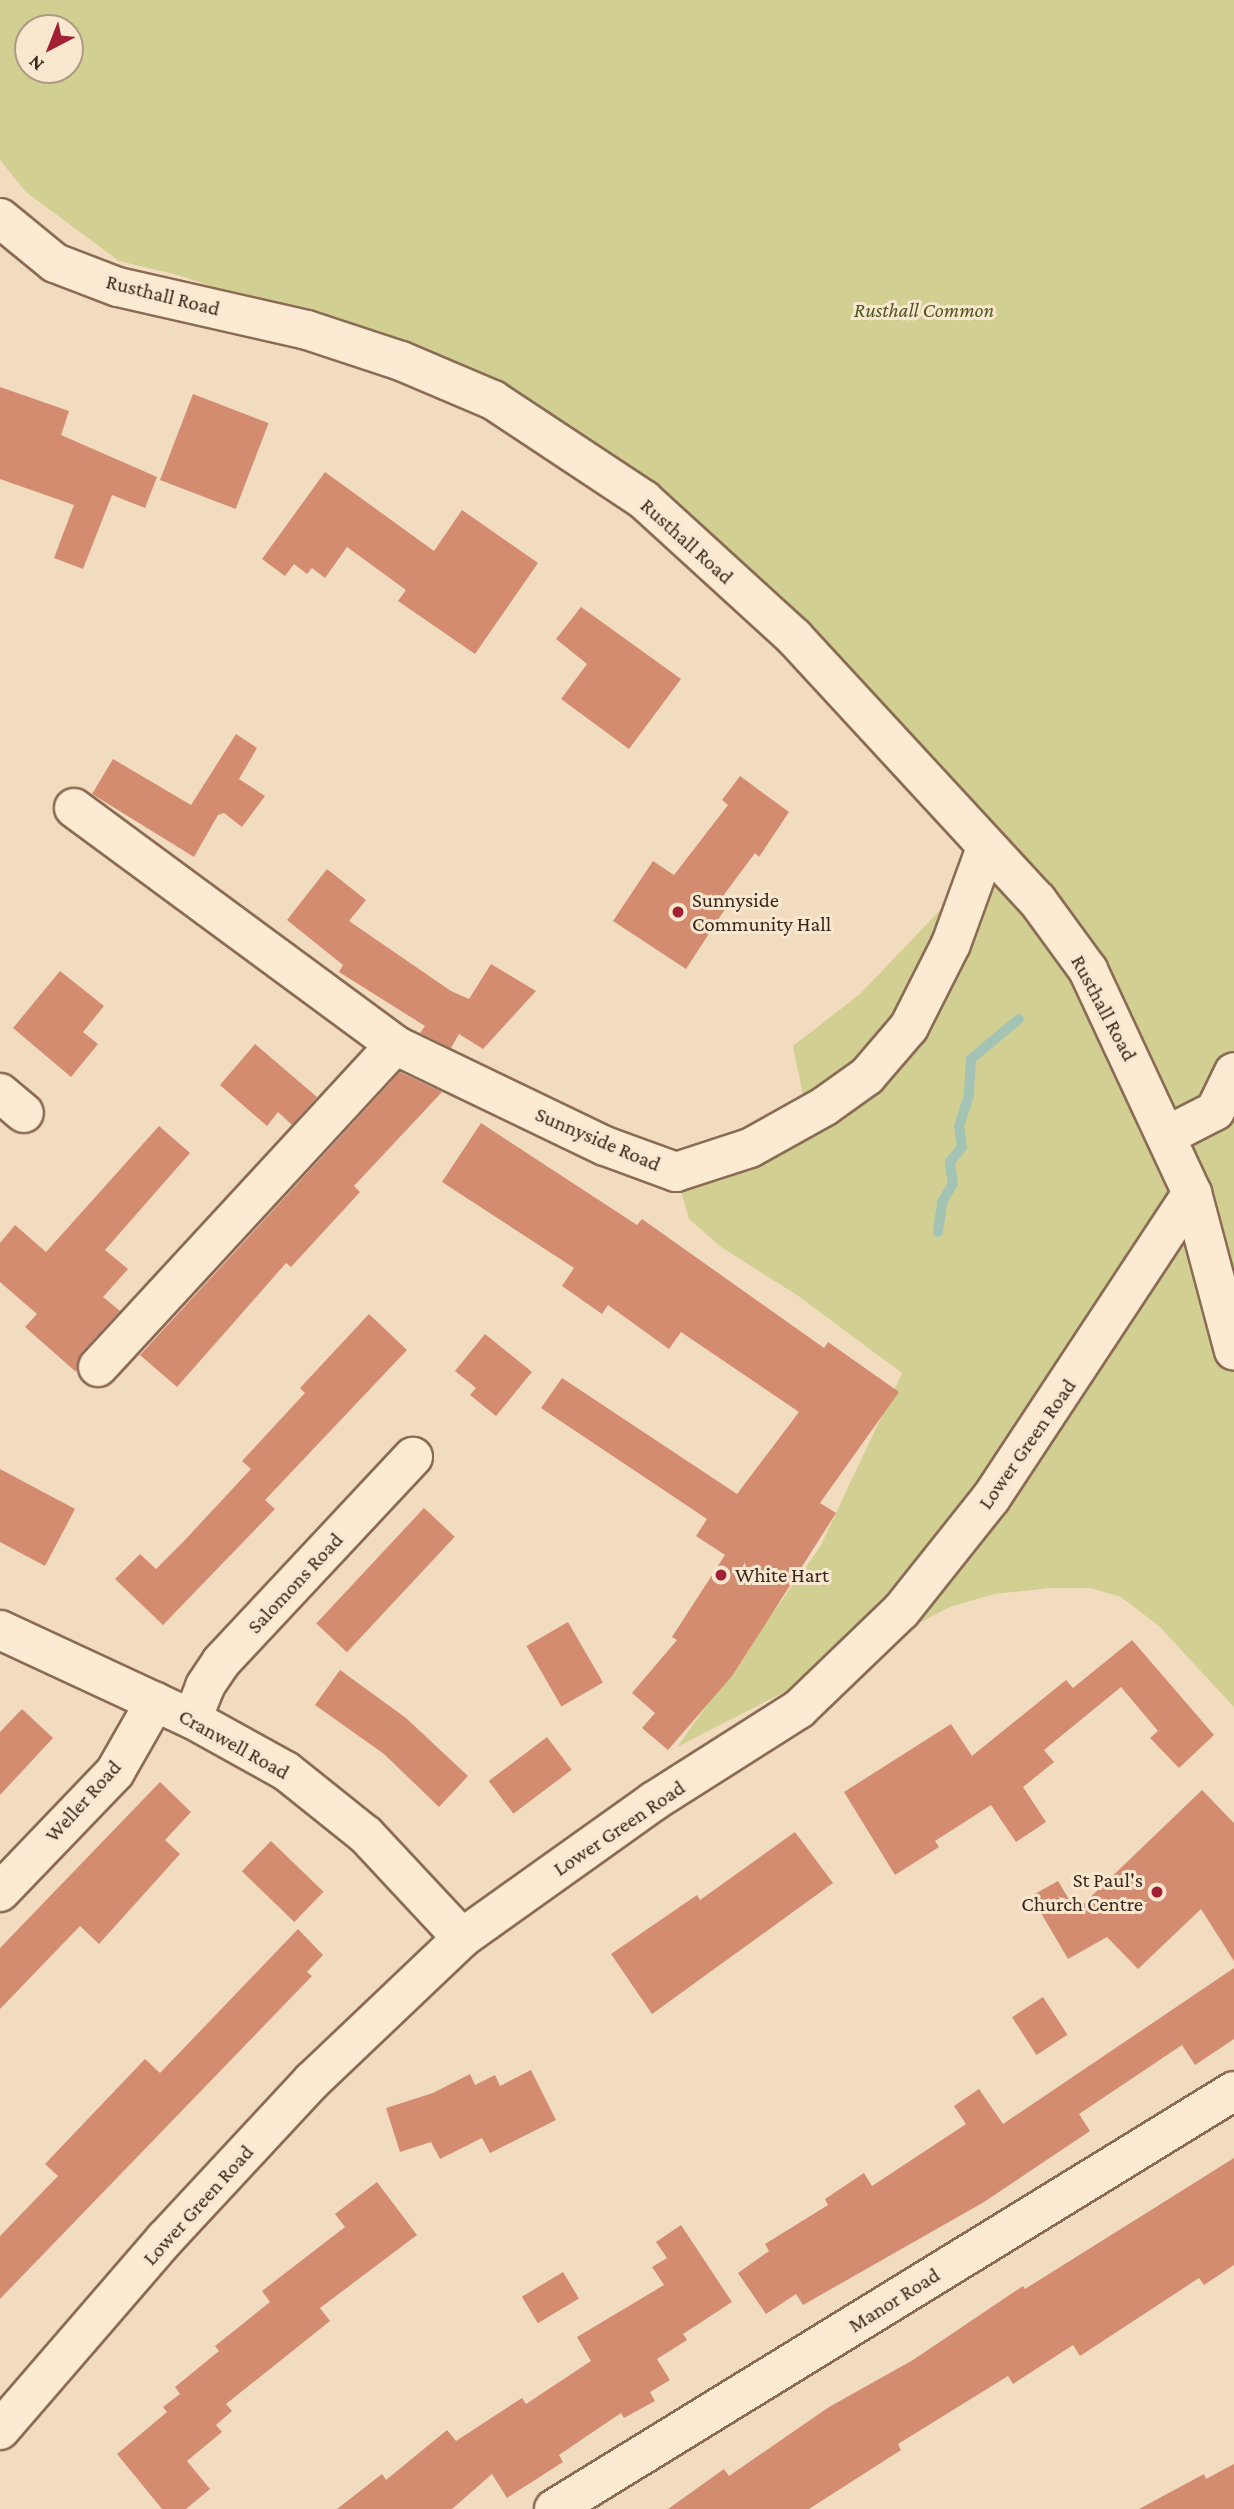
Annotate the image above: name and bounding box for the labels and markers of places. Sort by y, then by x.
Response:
place label: Sunnyside Community Hall [692,887,831,937]
marker: Sunnyside Community Hall [670,904,686,920]
place label: White Hart [735,1562,829,1588]
marker: White Hart [713,1567,729,1583]
place label: St Paul's Church Centre [1021,1867,1143,1917]
marker: St Paul's Church Centre [1149,1884,1165,1900]

